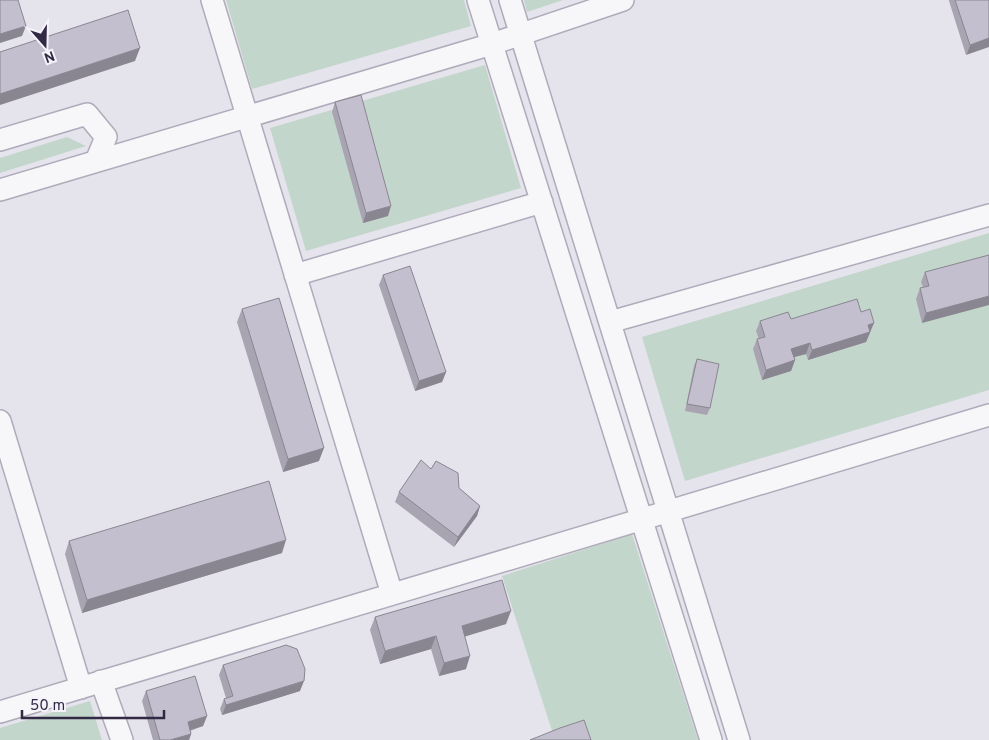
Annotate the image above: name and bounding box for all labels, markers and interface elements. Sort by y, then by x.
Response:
north arrow [20,20,70,70]
text: N [41,46,57,66]
scale bar [22,688,165,720]
text: 50 m [30,697,65,716]

